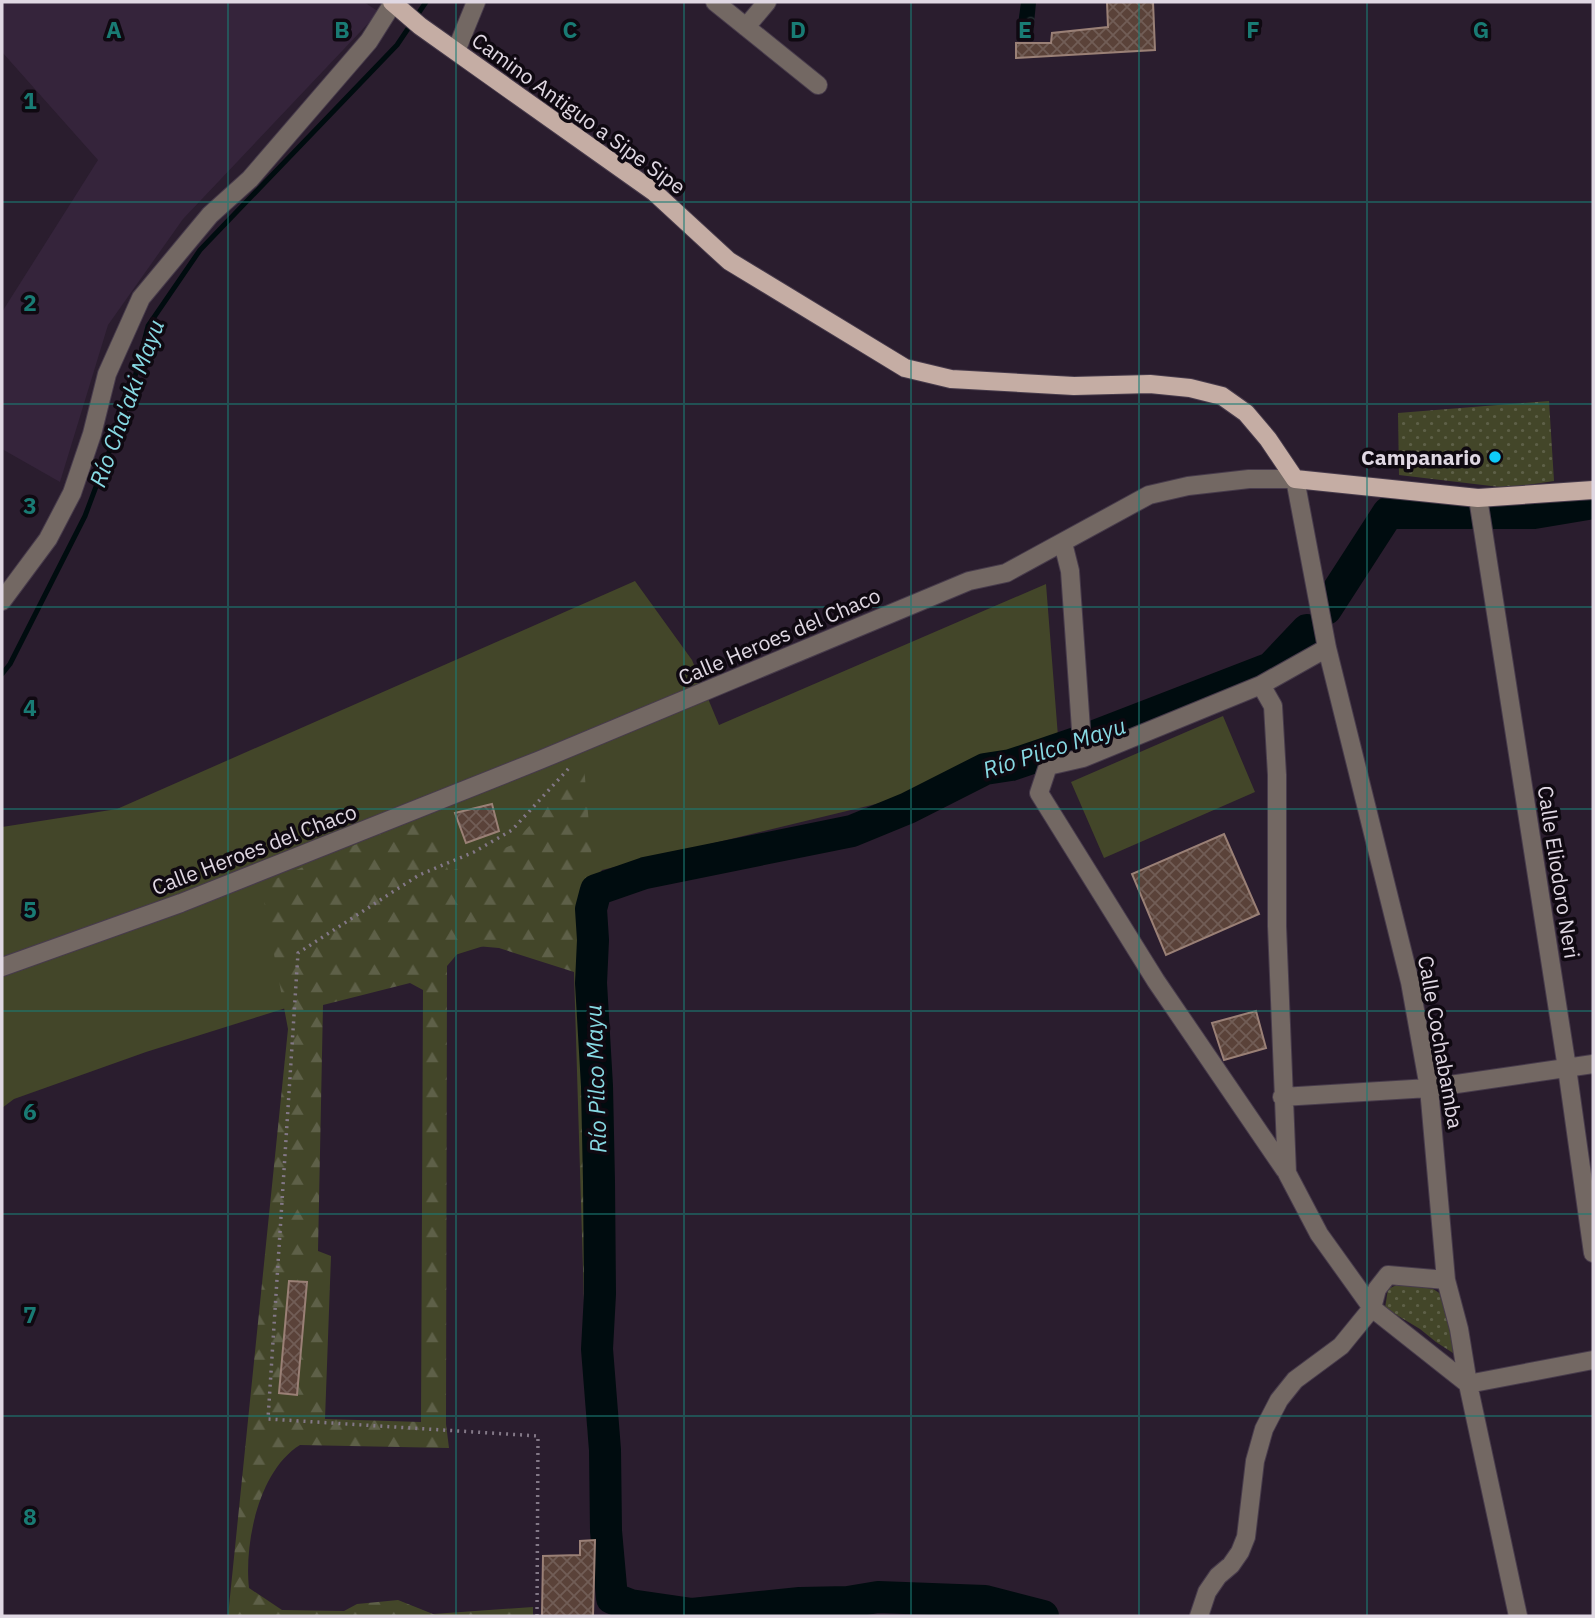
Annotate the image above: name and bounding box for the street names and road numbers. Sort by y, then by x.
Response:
street label: Camino Antiguo a Sipe Sipe [467,27,691,199]
street label: Calle Heroes del Chaco [674,581,884,691]
street label: Calle Eliodoro Neri [1532,784,1586,960]
street label: Calle Heroes del Chaco [148,797,360,901]
street label: Calle Cochabamba [1412,953,1470,1131]

